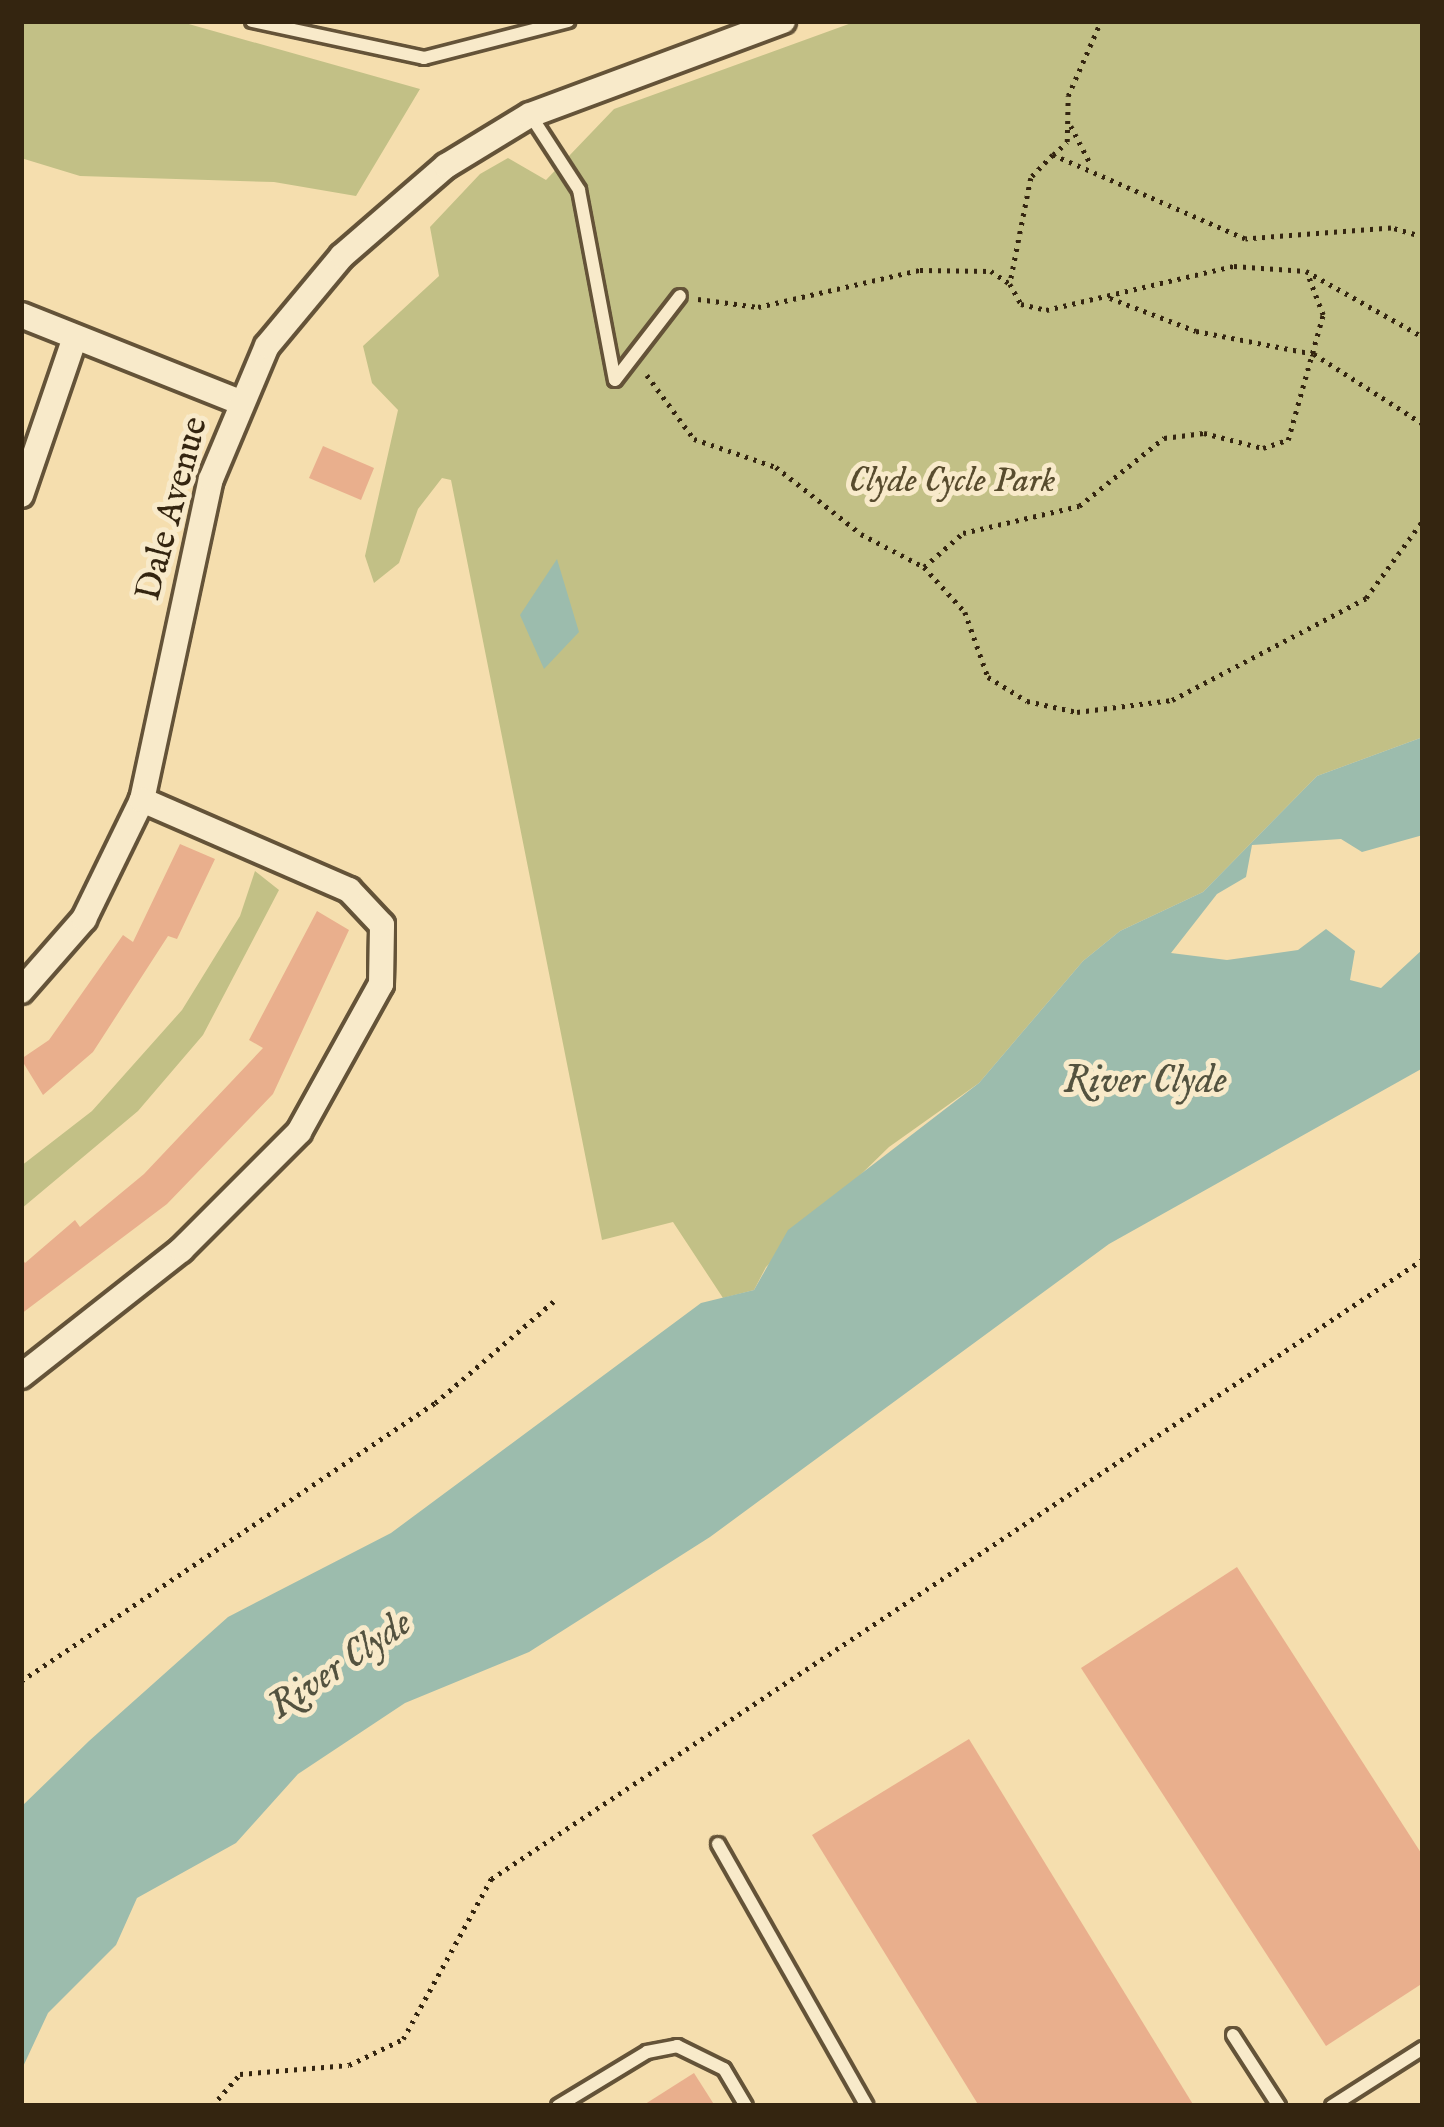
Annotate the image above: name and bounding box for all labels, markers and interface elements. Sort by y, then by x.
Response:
street label: Dale Avenue [128,412,218,606]
park label: Clyde Cycle Park [848,460,1056,504]
water label: River Clyde [1063,1059,1227,1105]
water label: River Clyde [260,1601,422,1731]

